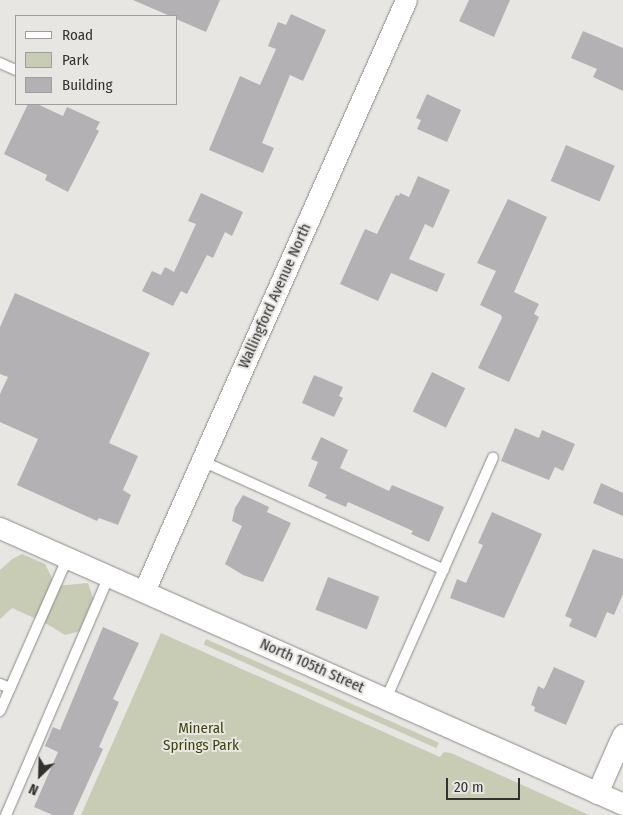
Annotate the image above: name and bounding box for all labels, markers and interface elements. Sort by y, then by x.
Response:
legend [15,15,178,105]
text: Road [62,26,93,44]
text: Park [62,51,89,69]
text: Building [62,76,113,94]
street label: Wallingford Avenue North [235,221,315,371]
street label: North 105th Street [257,635,367,697]
park label: Mineral Springs Park [163,719,239,754]
north arrow [15,750,65,800]
scale bar [448,768,522,800]
text: 20 m [454,778,484,796]
text: N [26,780,41,799]

